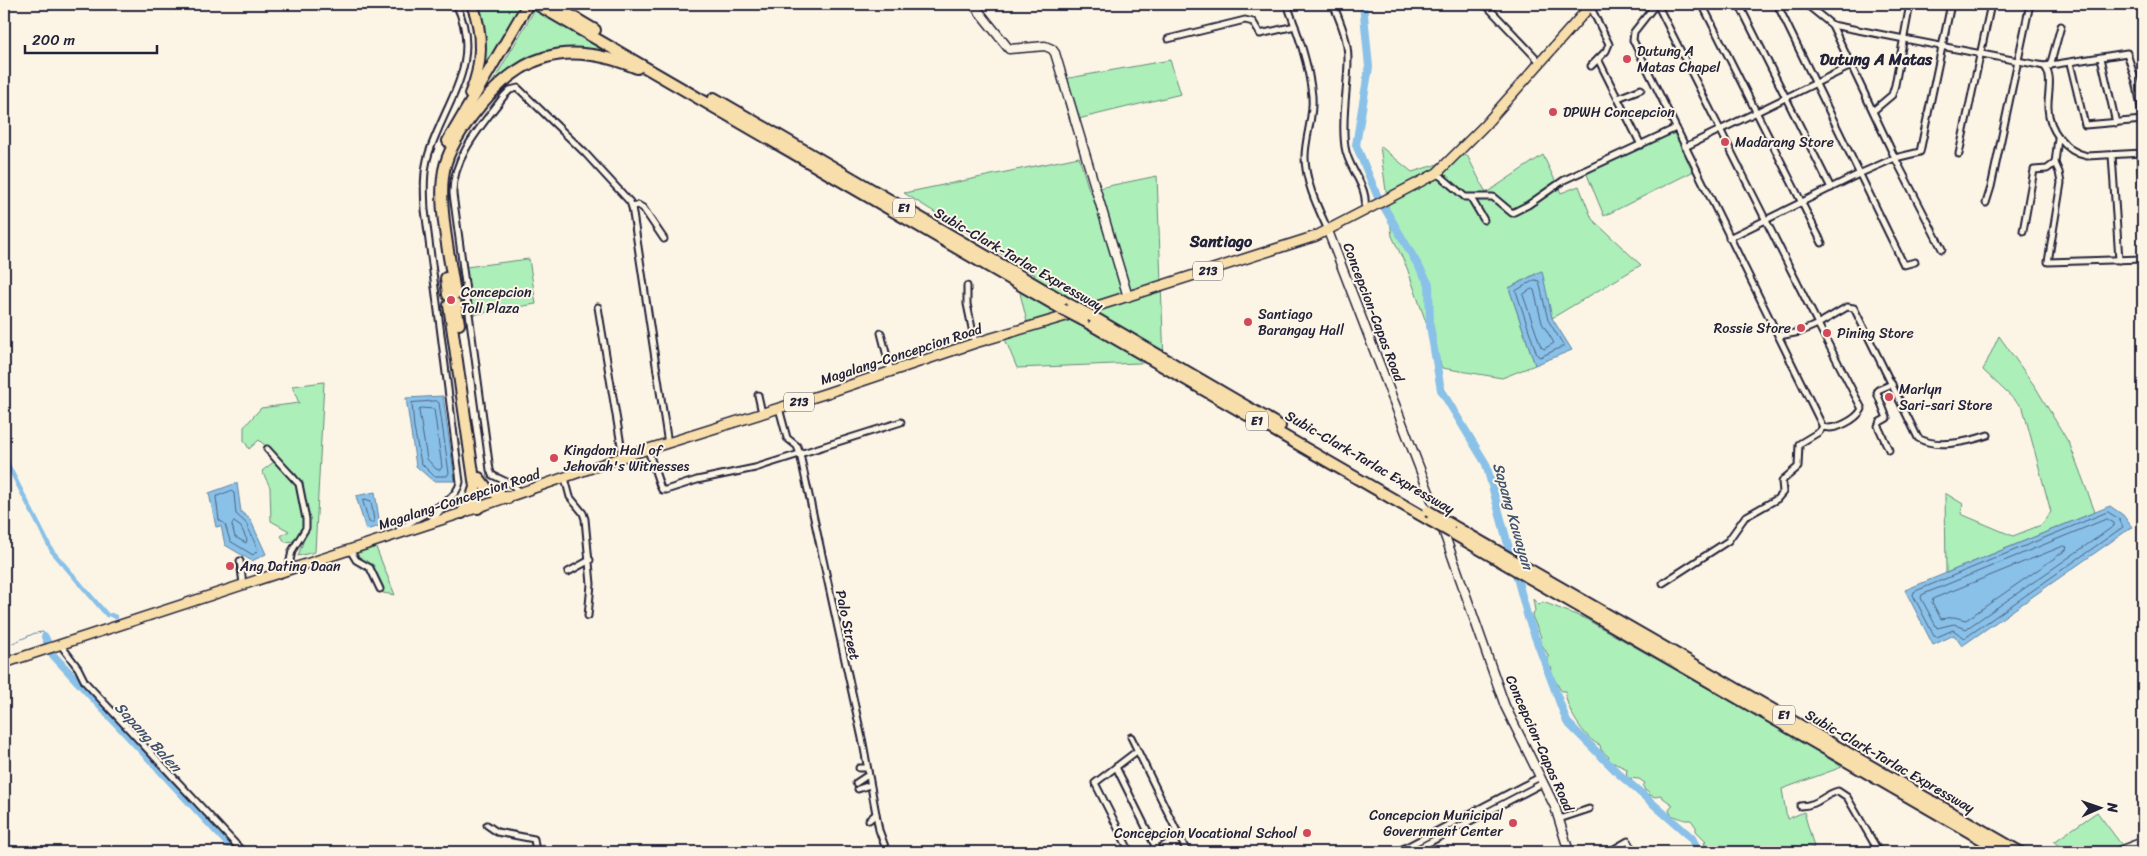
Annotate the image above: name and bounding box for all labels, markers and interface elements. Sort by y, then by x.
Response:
scale bar [25,22,158,54]
text: 200 m [32,27,76,53]
place label: Dutung A Matas Chapel [1637,39,1721,80]
district label: Dutung A Matas [1820,45,1933,74]
marker: Dutung A Matas Chapel [1621,53,1633,65]
place label: DPWH Concepcion [1563,100,1675,125]
marker: DPWH Concepcion [1547,106,1559,118]
place label: Madarang Store [1735,130,1834,155]
marker: Madarang Store [1719,136,1731,148]
road number: E1 [893,198,915,218]
street label: Subic-Clark-Tarlac Expressway [929,201,1109,319]
district label: Santiago [1189,227,1253,256]
street label: Concepcion-Capas Road [1335,239,1412,387]
road number: 213 [1193,262,1223,280]
place label: Concepcion Toll Plaza [461,280,532,321]
marker: Concepcion Toll Plaza [445,294,457,306]
place label: Santiago Barangay Hall [1258,302,1345,343]
street label: Magalang-Concepcion Road [817,316,987,392]
marker: Santiago Barangay Hall [1242,316,1254,328]
place label: Rossie Store [1714,316,1791,341]
place label: Pining Store [1837,321,1914,346]
marker: Rossie Store [1795,322,1807,334]
marker: Pining Store [1821,327,1833,339]
place label: Marlyn Sari-sari Store [1899,377,1992,418]
marker: Marlyn Sari-sari Store [1883,391,1895,403]
road number: 213 [784,392,814,412]
street label: Subic-Clark-Tarlac Expressway [1280,404,1460,522]
road number: E1 [1246,412,1268,431]
place label: Kingdom Hall of Jehovah's Witnesses [563,438,690,479]
marker: Kingdom Hall of Jehovah's Witnesses [548,452,560,464]
water label: Sapang Kawayan [1485,460,1541,574]
street label: Magalang-Concepcion Road [375,461,545,537]
place label: Ang Dating Daan [239,554,341,579]
marker: Ang Dating Daan [224,560,236,572]
street label: Palo Street [828,588,867,662]
street label: Concepcion-Capas Road [1498,671,1582,817]
water label: Sapang Balen [108,696,189,780]
street label: Subic-Clark-Tarlac Expressway [1800,703,1980,821]
road number: E1 [1773,706,1795,724]
north arrow [2074,784,2124,834]
text: N [2100,801,2125,813]
place label: Concepcion Municipal Government Center [1369,803,1504,844]
marker: Concepcion Municipal Government Center [1507,817,1519,829]
place label: Concepcion Vocational School [1114,821,1298,846]
marker: Concepcion Vocational School [1301,827,1313,839]

